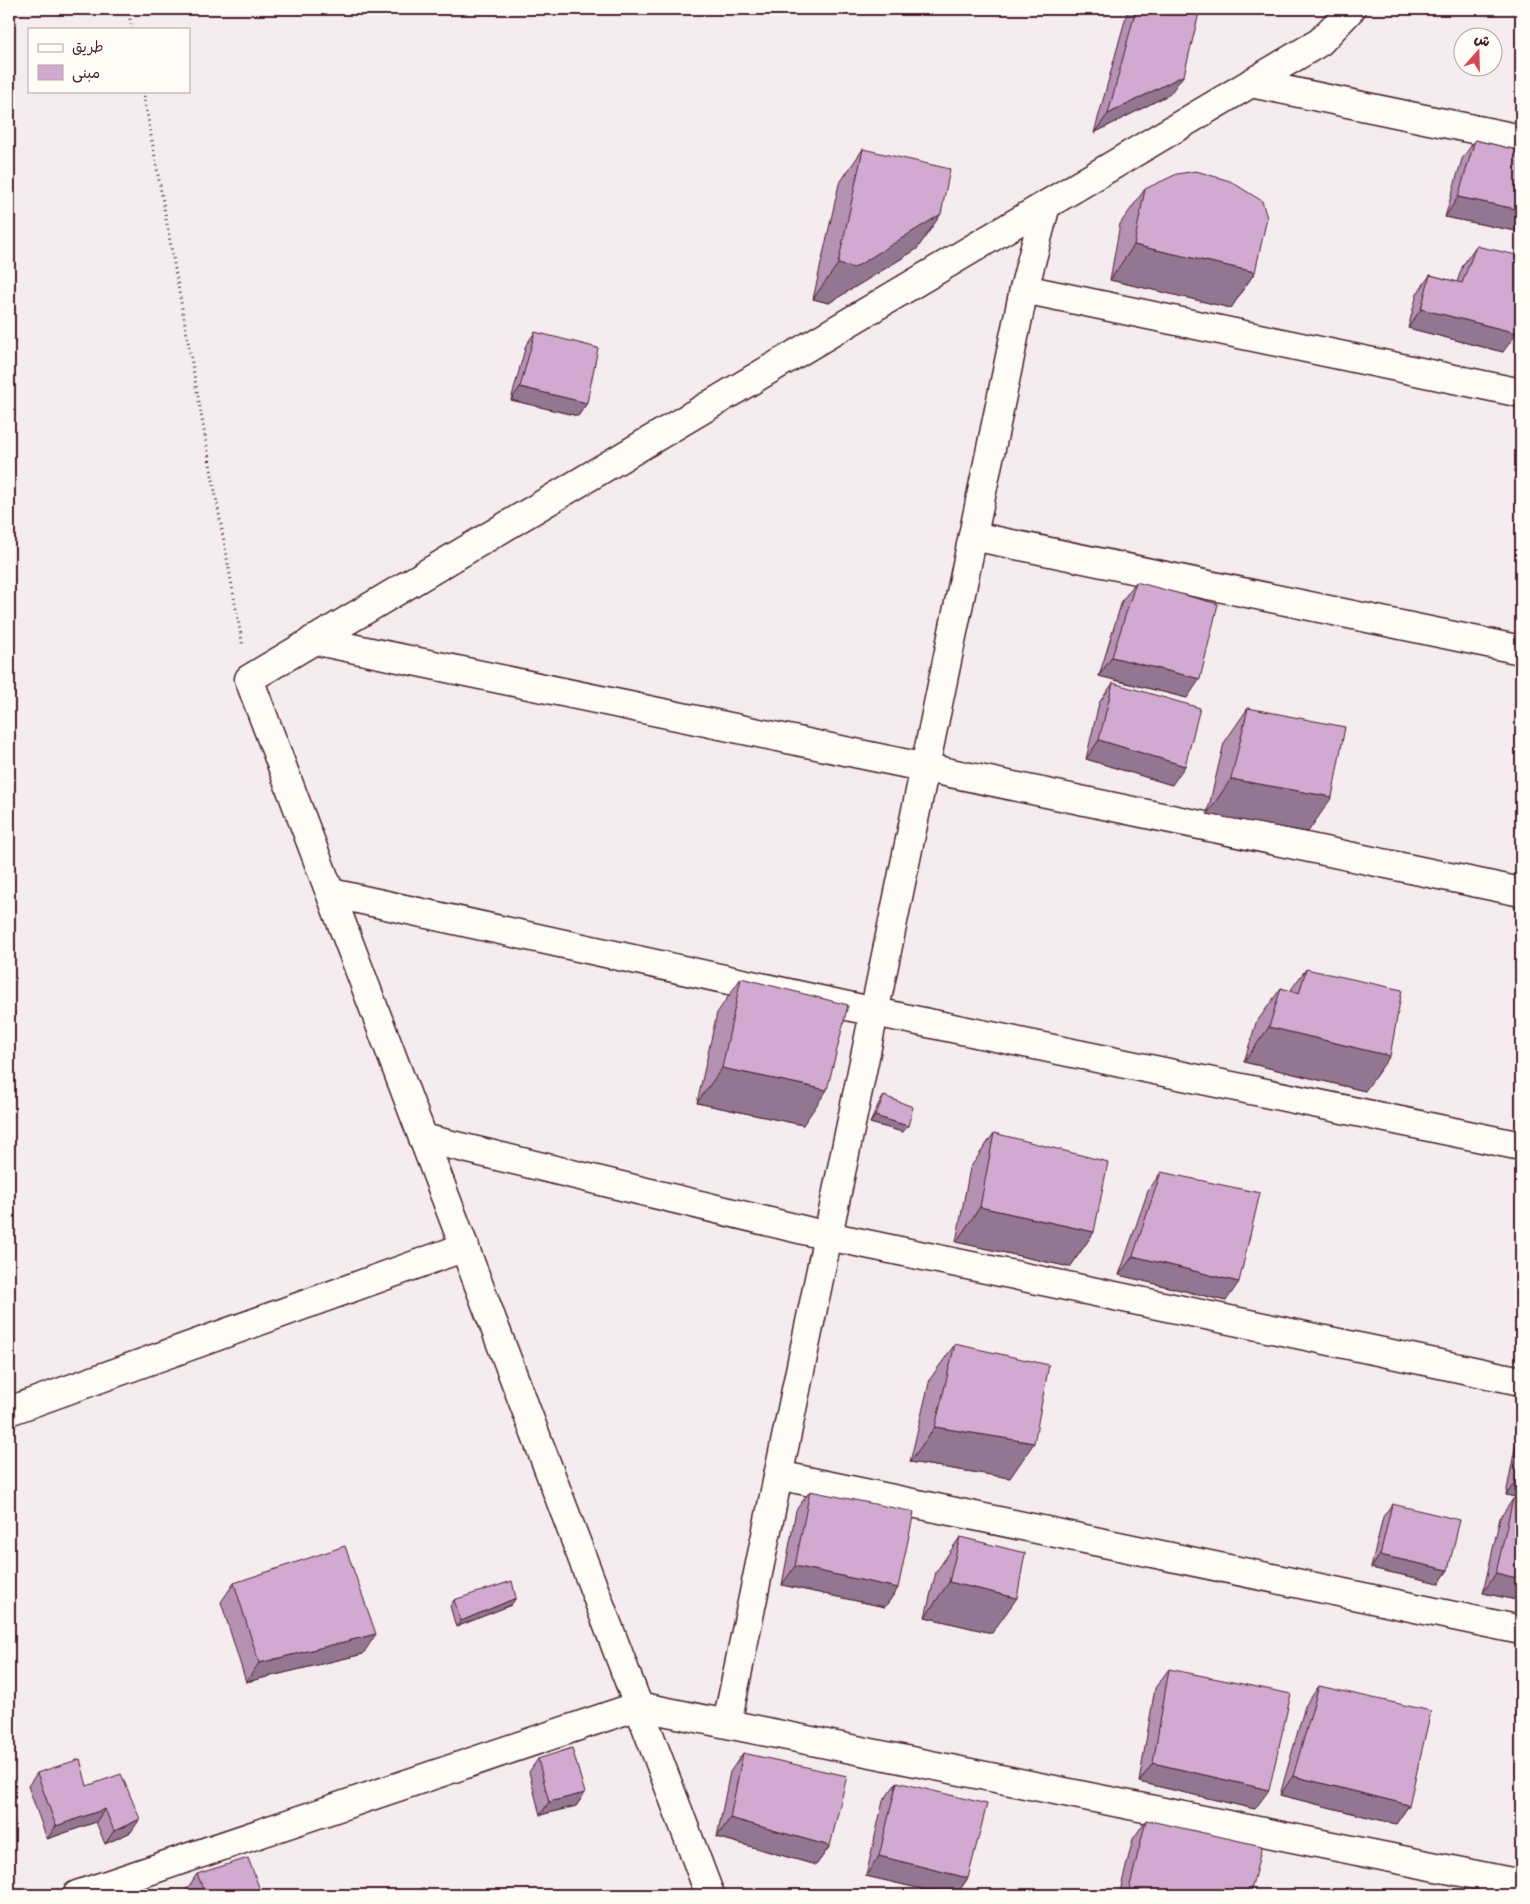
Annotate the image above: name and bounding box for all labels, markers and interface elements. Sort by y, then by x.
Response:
text: ش [1471,26,1494,55]
legend [28,28,190,92]
north arrow [1452,28,1502,78]
text: طريق [72,34,104,60]
text: مبنى [72,60,100,86]

